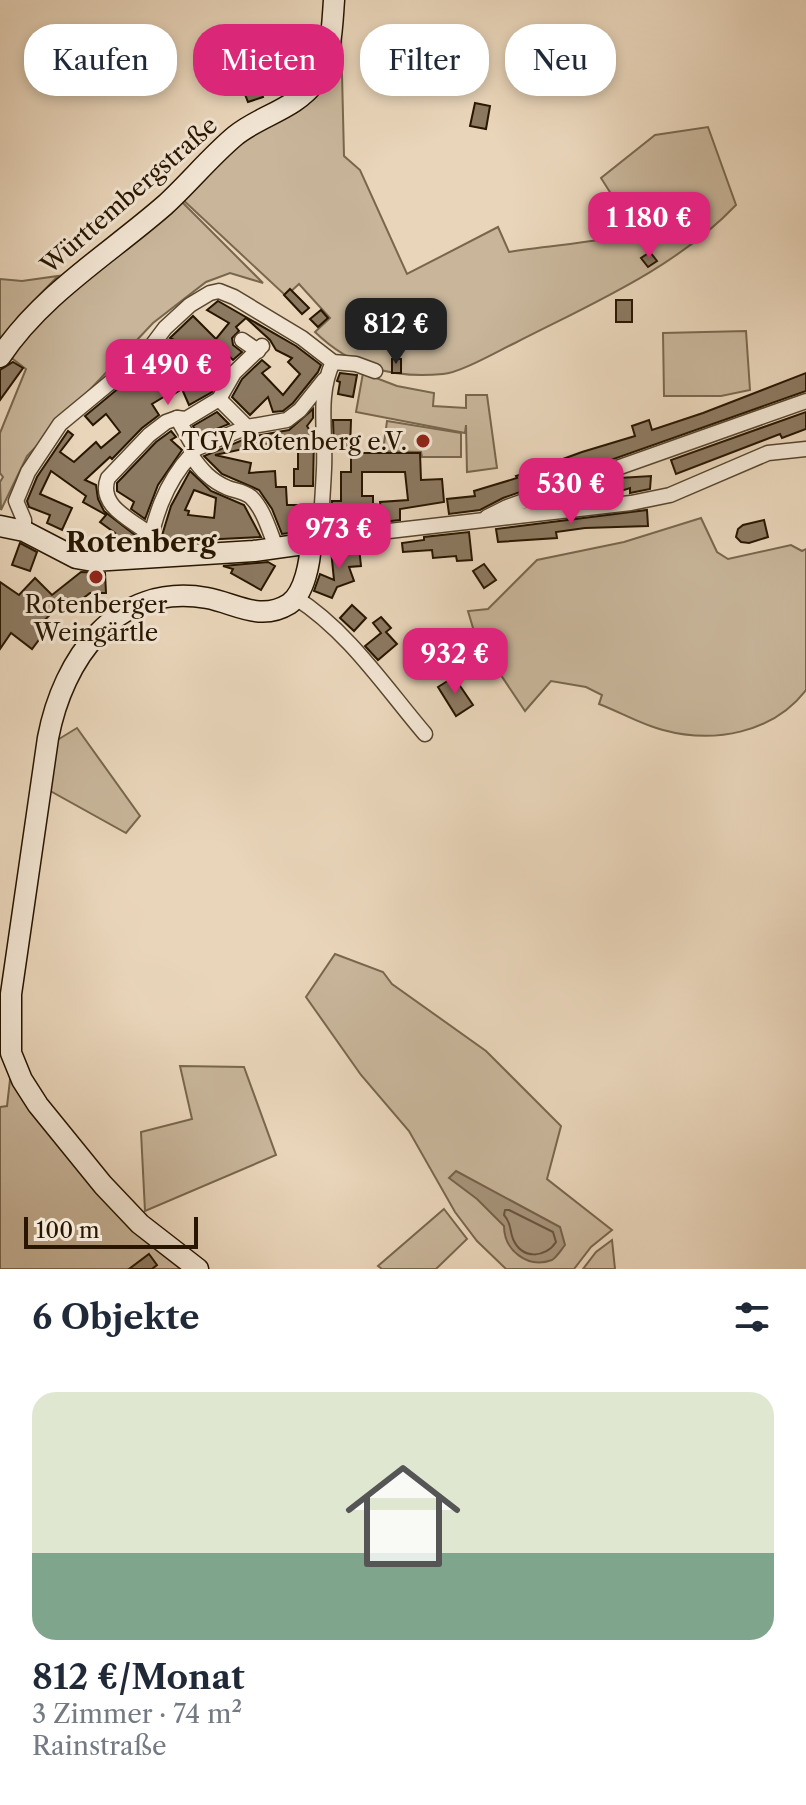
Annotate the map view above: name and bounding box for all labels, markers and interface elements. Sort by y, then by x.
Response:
chip: Kaufen [24,24,177,96]
chip: Mieten [193,24,344,96]
chip: Filter [360,24,489,96]
chip: Neu [505,24,616,96]
street label: Württembergstraße [34,110,223,280]
pin: 1 180 € [575,192,723,260]
text: 1 180 € [606,202,692,234]
pin: 812 € [340,298,452,366]
text: 812 € [363,308,429,340]
pin: 1 490 € [94,339,242,407]
text: 1 490 € [124,349,212,381]
place label: TGV Rotenberg e.V. [181,427,407,456]
marker: TGV Rotenberg e.V. [414,432,432,450]
pin: 530 € [515,458,627,526]
text: 530 € [537,468,605,500]
pin: 973 € [283,503,395,571]
text: 973 € [306,513,372,545]
district label: Rotenberg [66,525,217,559]
marker: Rotenberger Weingärtle [87,568,105,586]
place label: Rotenberger Weingärtle [24,590,168,647]
pin: 932 € [399,628,511,696]
text: 932 € [421,638,489,670]
scale bar [24,1213,198,1249]
text: 100 m [36,1217,99,1244]
icon: filters [730,1295,774,1339]
text: 6 Objekte [32,1296,200,1338]
icon: home [331,1444,475,1588]
text: 812 €/Monat [32,1656,245,1698]
text: 3 Zimmer · 74 m² [32,1698,242,1730]
text: Rainstraße [32,1730,166,1762]

